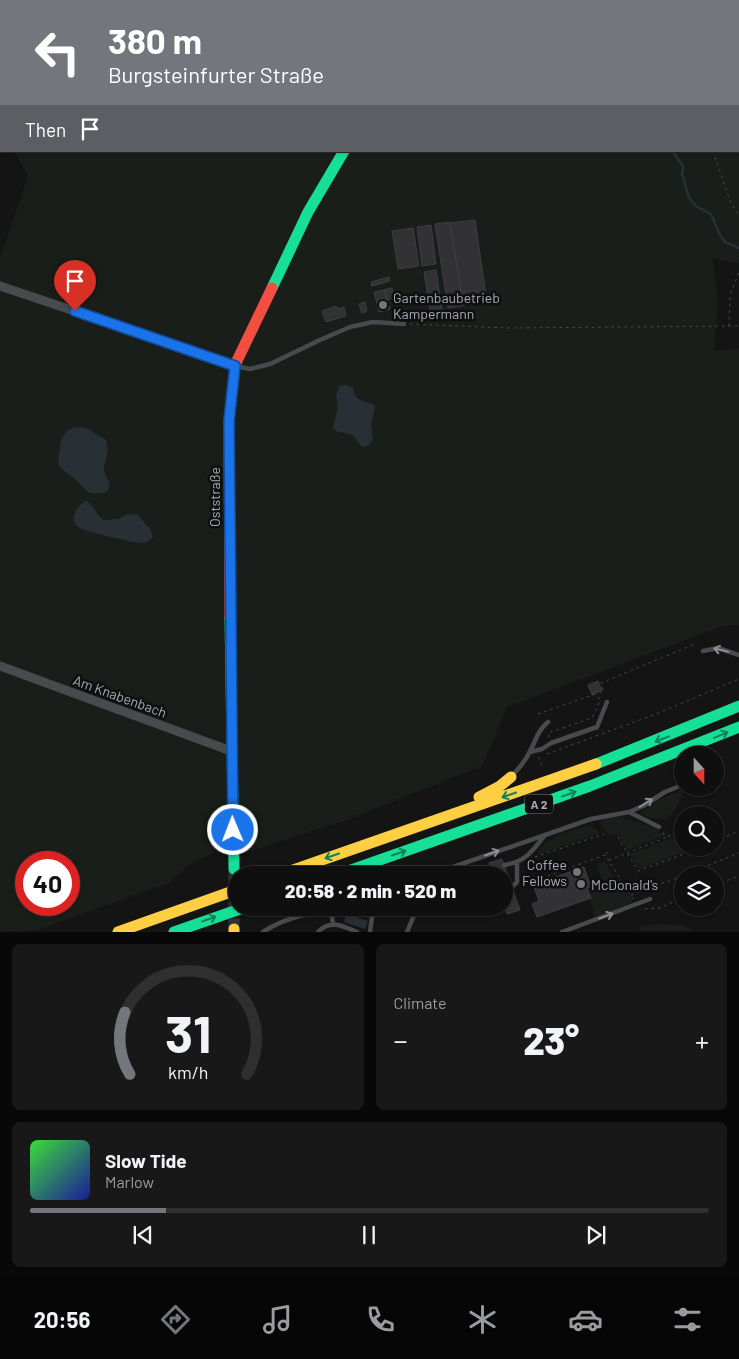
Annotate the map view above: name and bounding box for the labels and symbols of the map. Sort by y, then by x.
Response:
pin [54,260,96,311]
place label: Gartenbaubetrieb Kampermann [393,289,500,322]
marker: Gartenbaubetrieb Kampermann [377,299,389,311]
street label: Oststraße [206,467,223,527]
one-way arrow [714,645,730,654]
street label: Am Knabenbach [71,671,169,721]
one-way arrow [713,730,728,740]
one-way arrow [655,735,670,744]
north arrow [674,746,724,796]
one-way arrow [561,789,576,798]
one-way arrow [502,790,518,800]
road number: A 2 [525,794,553,814]
one-way arrow [639,798,653,808]
position arrow [206,803,258,855]
one-way arrow [391,848,406,857]
one-way arrow [484,848,499,857]
speed limit sign: 40 [15,851,80,916]
one-way arrow [325,852,340,861]
place label: Coffee Fellows [522,856,567,889]
marker: Coffee Fellows [571,866,583,878]
place label: McDonald's [591,876,659,893]
marker: McDonald's [575,878,587,890]
one-way arrow [598,911,613,920]
one-way arrow [200,914,216,924]

